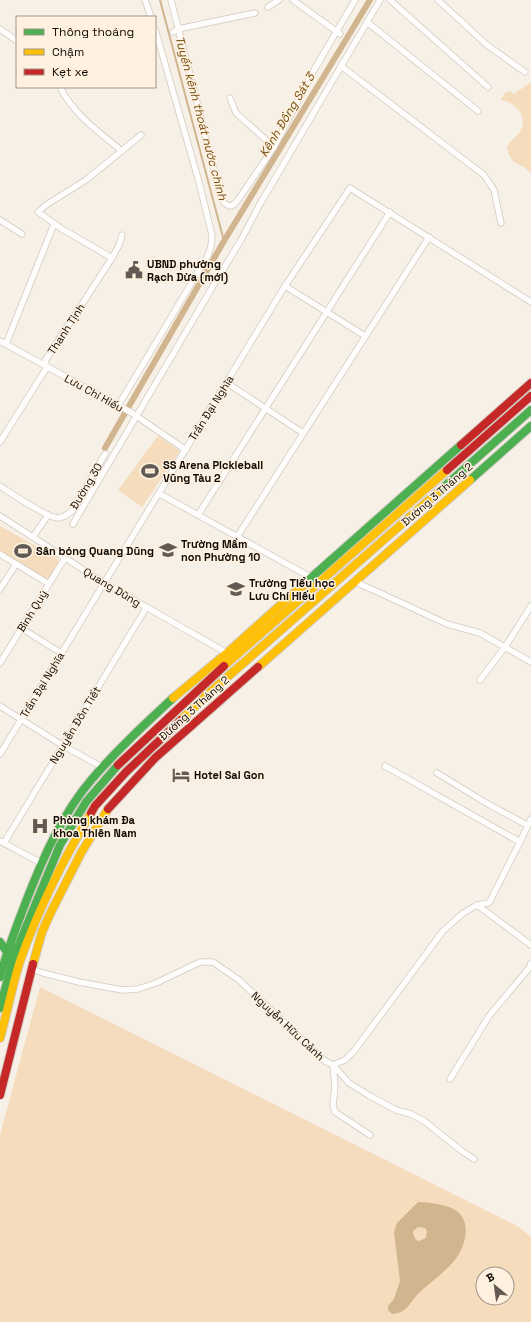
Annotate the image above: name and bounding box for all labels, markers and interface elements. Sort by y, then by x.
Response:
legend [16,16,156,88]
text: Thông thoáng [52,24,134,40]
water label: Tuyến kênh thoát nước chính [171,34,231,203]
text: Chậm [52,44,84,60]
text: Kẹt xe [52,64,88,80]
water label: Kênh Đồng Sát 3 [256,69,319,160]
place label: UBND phường Rạch Dừa (mới) [147,257,228,285]
public building icon: UBND phường Rạch Dừa (mới) [124,260,144,280]
street label: Thanh Tịnh [44,301,88,357]
street label: Lưu Chí Hiếu [62,371,126,415]
street label: Trần Đại Nghĩa [185,372,237,443]
place label: SS Arena Pickleball Vũng Tàu 2 [163,458,263,485]
street label: Đường 3 Tháng 2 [399,459,476,529]
street label: Đường 30 [67,460,105,512]
sports icon: SS Arena Pickleball Vũng Tàu 2 [140,461,160,481]
place label: Trường Mầm non Phường 10 [181,537,260,564]
school or university icon: Trường Mầm non Phường 10 [158,540,178,560]
sports icon: Sân bóng Quang Dũng [13,541,33,561]
place label: Sân bóng Quang Dũng [36,544,154,558]
street label: Quang Dũng [81,564,143,610]
place label: Trường Tiểu học Lưu Chí Hiếu [249,576,335,603]
school or university icon: Trường Tiểu học Lưu Chí Hiếu [226,579,246,599]
street label: Bình Quý [14,587,50,635]
street label: Trần Đại Nghĩa [17,649,68,721]
street label: Đường 3 Tháng 2 [156,673,232,743]
street label: Nguyễn Đôn Tiết [46,684,104,766]
hotel icon: Hotel Sai Gon [171,765,191,785]
place label: Hotel Sai Gon [194,768,264,782]
place label: Phòng khám Đa khoa Thiên Nam [53,813,137,840]
hospital icon: Phòng khám Đa khoa Thiên Nam [30,816,50,836]
street label: Nguyễn Hữu Cảnh [249,989,327,1063]
north arrow [475,1266,515,1306]
text: B [484,1269,497,1285]

